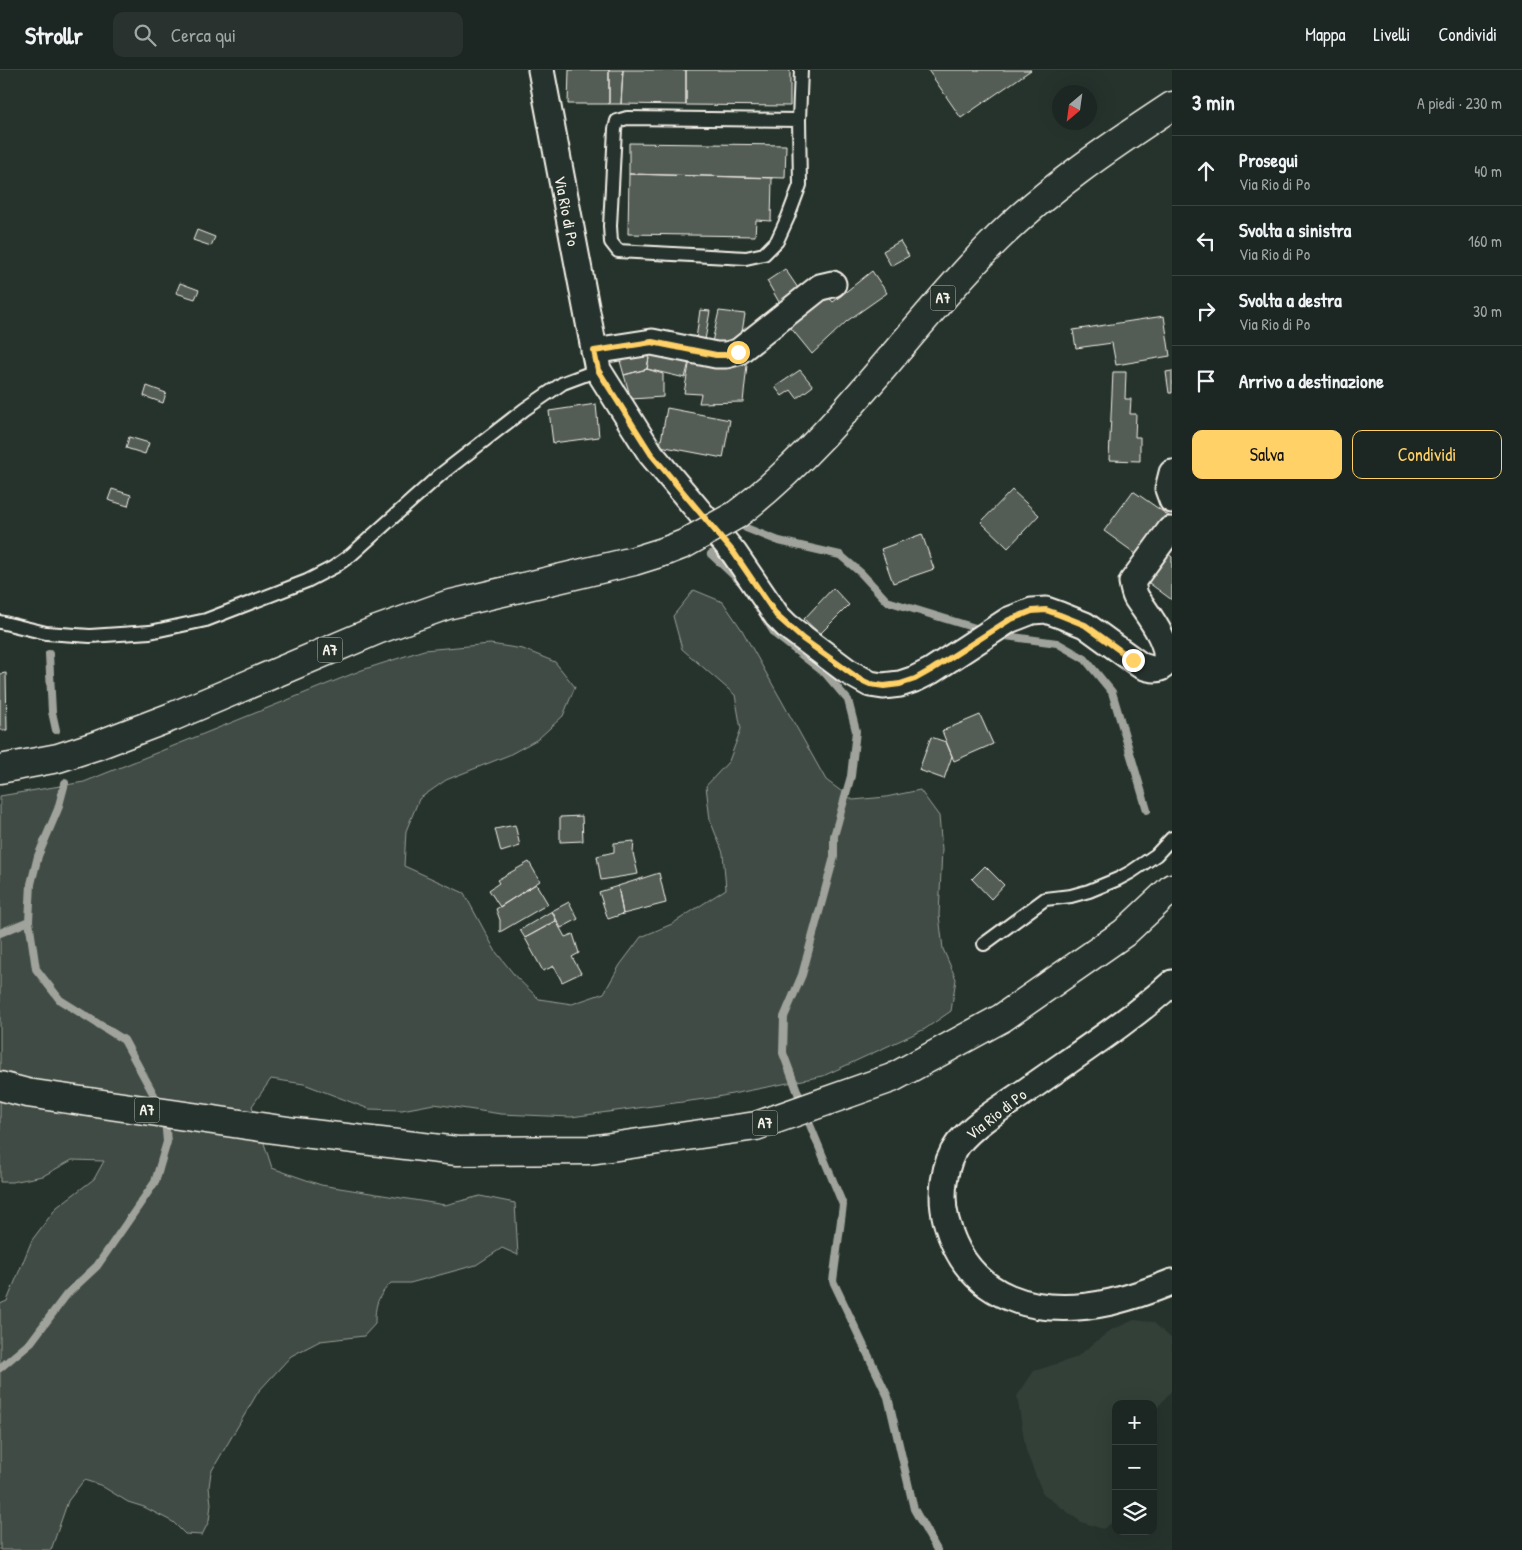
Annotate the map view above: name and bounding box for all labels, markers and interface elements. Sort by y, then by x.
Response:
search box [113,12,463,57]
text: Strollr [25,19,83,51]
icon: search [131,21,159,49]
text: Cerca qui [171,22,236,48]
text: Mappa [1305,22,1346,47]
text: Livelli [1374,22,1410,47]
text: Condividi [1438,22,1497,47]
north arrow [1052,85,1097,130]
text: 3 min [1192,88,1235,117]
text: A piedi · 230 m [1417,92,1502,114]
text: Prosegui [1239,147,1298,173]
icon: ahead [1192,157,1220,185]
text: 40 m [1474,160,1502,182]
text: Via Rio di Po [1239,173,1310,195]
street label: Via Rio di Po [549,174,585,249]
text: Svolta a sinistra [1239,217,1351,243]
icon: left [1192,227,1220,255]
text: 160 m [1468,230,1502,252]
text: Via Rio di Po [1239,243,1310,265]
road number: A7 [930,286,956,310]
text: Svolta a destra [1239,287,1342,313]
icon: right [1192,297,1220,325]
text: 30 m [1473,300,1502,322]
text: Via Rio di Po [1239,313,1310,335]
route start [727,341,750,364]
icon: arrive [1192,367,1220,395]
text: Arrivo a destinazione [1239,368,1384,394]
button: Salva [1192,430,1342,479]
button: Condividi [1352,430,1502,479]
road number: A7 [318,638,342,662]
route end [1122,649,1145,672]
street label: Via Rio di Po [961,1083,1031,1145]
road number: A7 [134,1098,160,1122]
road number: A7 [752,1110,778,1136]
map controls [1112,1400,1157,1535]
button: + [1112,1400,1157,1445]
button: − [1112,1445,1157,1490]
button: layers [1112,1490,1157,1535]

